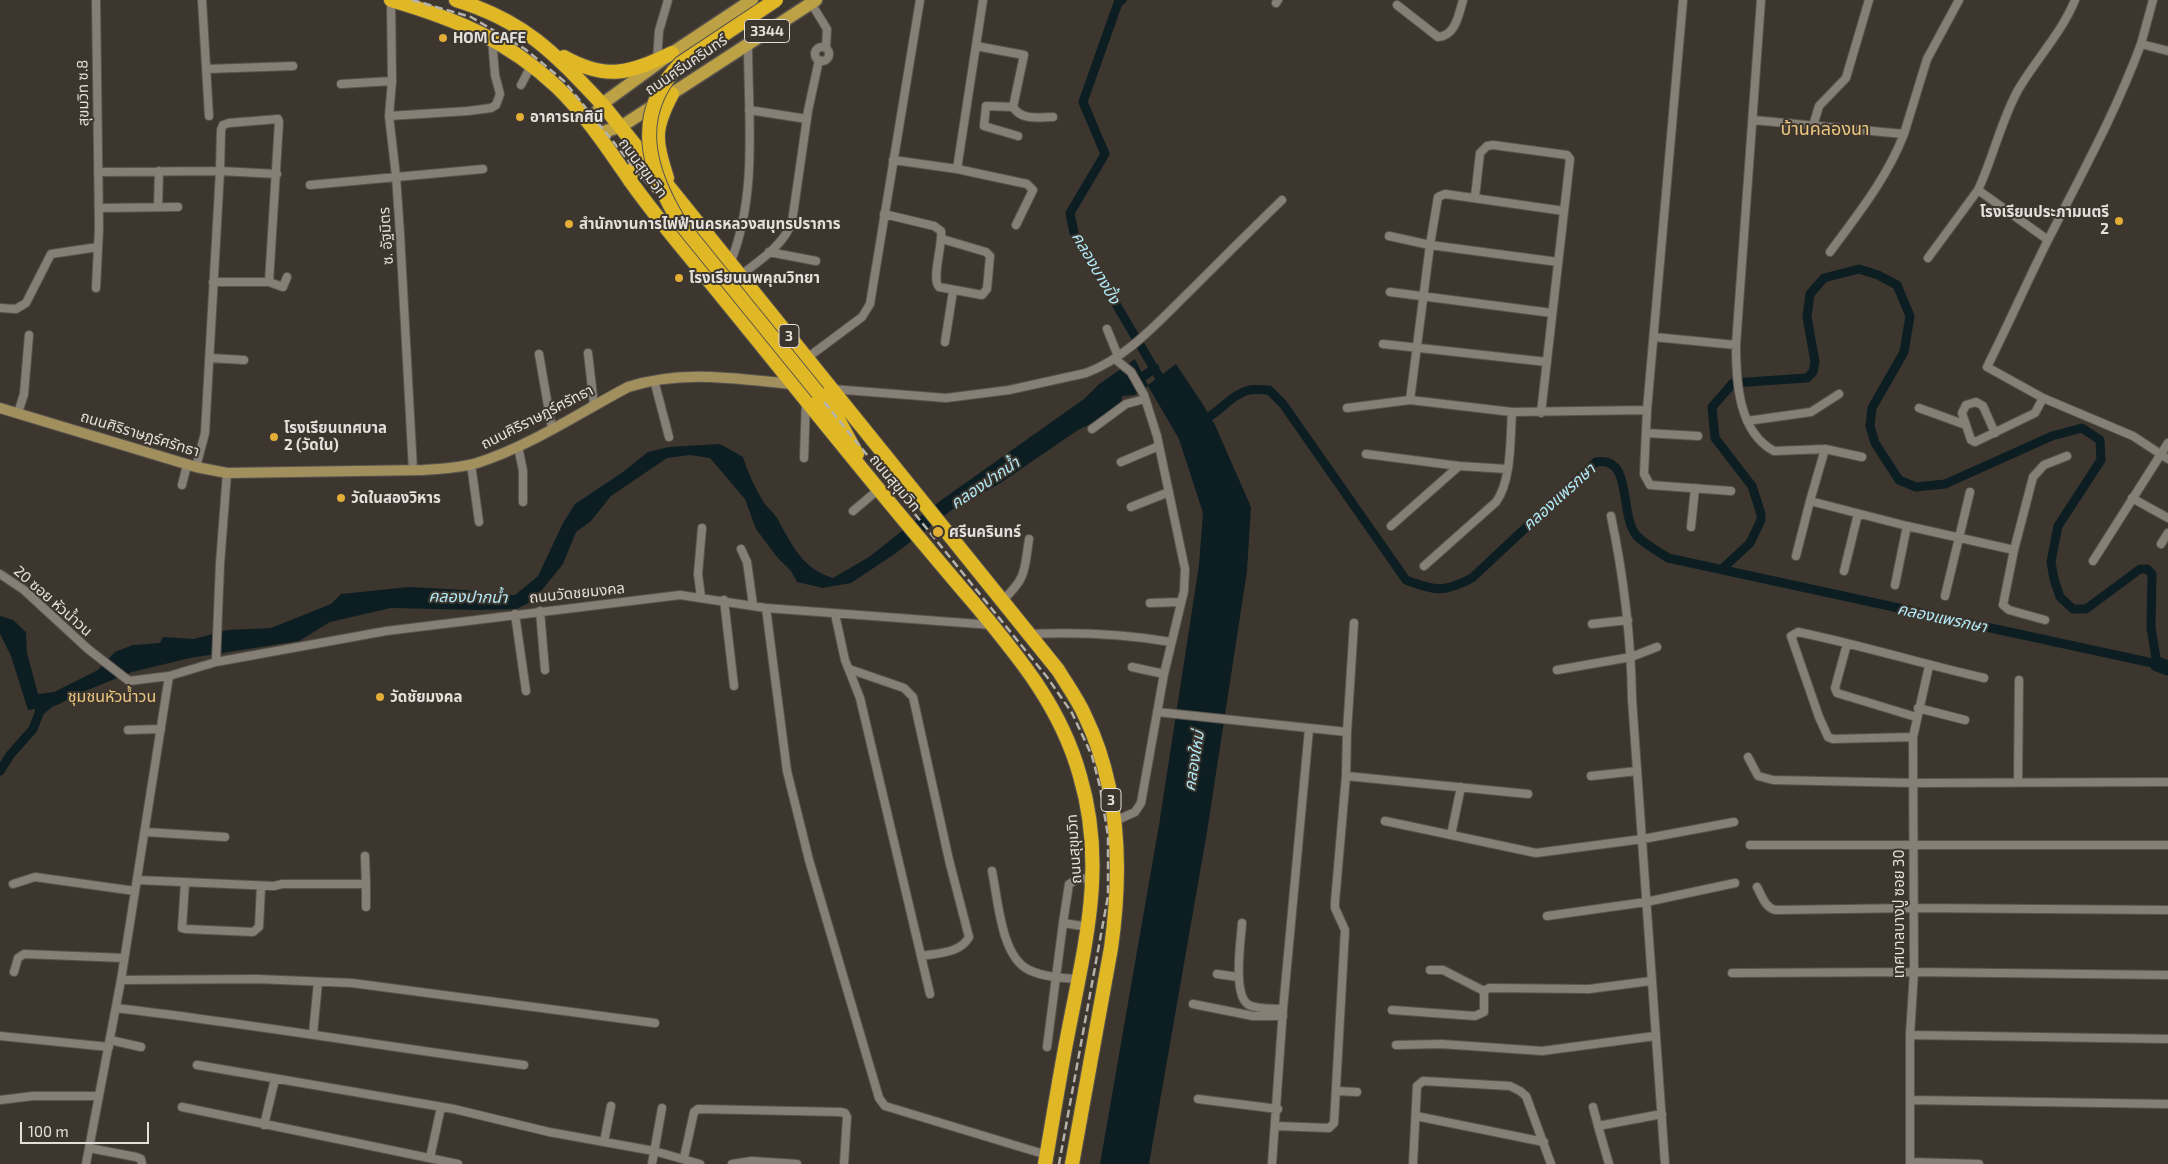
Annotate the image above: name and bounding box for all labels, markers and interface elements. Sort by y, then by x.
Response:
road number: 3344 [744,20,790,42]
place label: HOM CAFE [453,29,526,47]
street label: ถนนศรีนครินทร์ [641,31,731,99]
marker: HOM CAFE [437,32,449,44]
street label: สุขมวิท ซ.8 [73,59,93,127]
place label: อาคารเกศินี [530,108,603,126]
marker: อาคารเกศินี [514,111,526,123]
district label: บ้านคลองนา [1781,118,1869,140]
street label: ถนนสุขุมวิท [615,135,671,201]
place label: โรงเรียนประภามนตรี 2 [1980,203,2109,238]
street label: ซ. อัฐมิตร [375,206,397,266]
place label: สำนักงานการไฟฟ้านครหลวงสมุทรปราการ [579,215,840,233]
marker: โรงเรียนประภามนตรี 2 [2113,215,2125,227]
marker: สำนักงานการไฟฟ้านครหลวงสมุทรปราการ [563,218,575,230]
water label: คลองบางปิ้ง [1068,229,1124,307]
place label: โรงเรียนนพคุณวิทยา [689,269,820,287]
marker: โรงเรียนนพคุณวิทยา [673,272,685,284]
road number: 3 [779,324,799,348]
street label: ถนนศิริราษฎร์ศรัทธา [478,381,596,453]
street label: ถนนศิริราษฎร์ศรัทธา [78,407,202,461]
place label: โรงเรียนเทศบาล 2 (วัดใน) [284,419,387,454]
marker: โรงเรียนเทศบาล 2 (วัดใน) [268,431,280,443]
street label: ถนนสุขุมวิท [866,450,924,516]
water label: คลองปากน้ำ [947,453,1023,513]
water label: คลองแพรกษา [1519,459,1599,535]
place label: วัดในสองวิหาร [351,489,441,507]
marker: วัดในสองวิหาร [335,492,347,504]
place label: ศรีนครินทร์ [949,523,1021,541]
marker: ศรีนครินทร์ [931,525,945,539]
street label: 20 ซอย หัวน้ำวน [10,562,96,640]
street label: ถนนวัดชยมงคล [528,579,626,607]
water label: คลองปากน้ำ [428,587,508,607]
water label: คลองแพรกษา [1896,599,1988,637]
district label: ชุมชนหัวน้ำวน [68,687,156,707]
place label: วัดชัยมงคล [390,688,462,706]
marker: วัดชัยมงคล [374,691,386,703]
water label: คลองใหม่ [1180,730,1208,792]
road number: 3 [1101,788,1121,812]
street label: ถนนสุขุมวิท [1063,813,1085,885]
street label: เทศบาลบางปู ซอย 30 [1890,850,1908,978]
scale bar [22,1112,151,1144]
text: 100 m [28,1122,69,1140]

